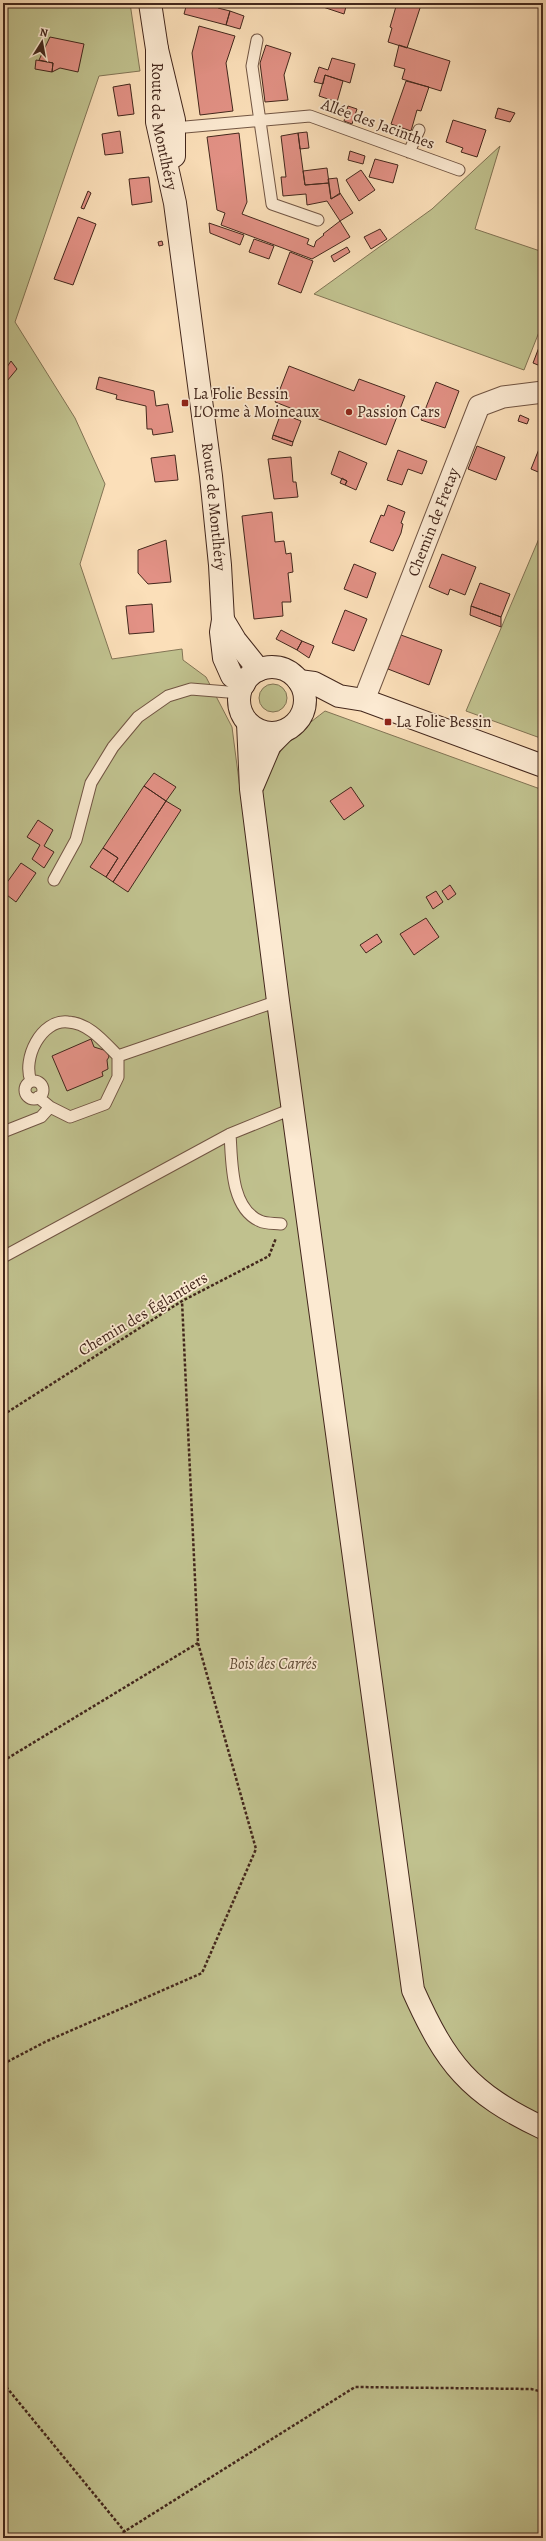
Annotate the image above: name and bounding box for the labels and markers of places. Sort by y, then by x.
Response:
place label: La Folie Bessin L'Orme à Moineaux [193,383,320,423]
marker: La Folie Bessin L'Orme à Moineaux [180,398,190,408]
place label: Passion Cars [357,401,440,423]
marker: Passion Cars [344,407,354,417]
place label: La Folie Bessin [396,711,492,733]
marker: La Folie Bessin [383,717,393,727]

